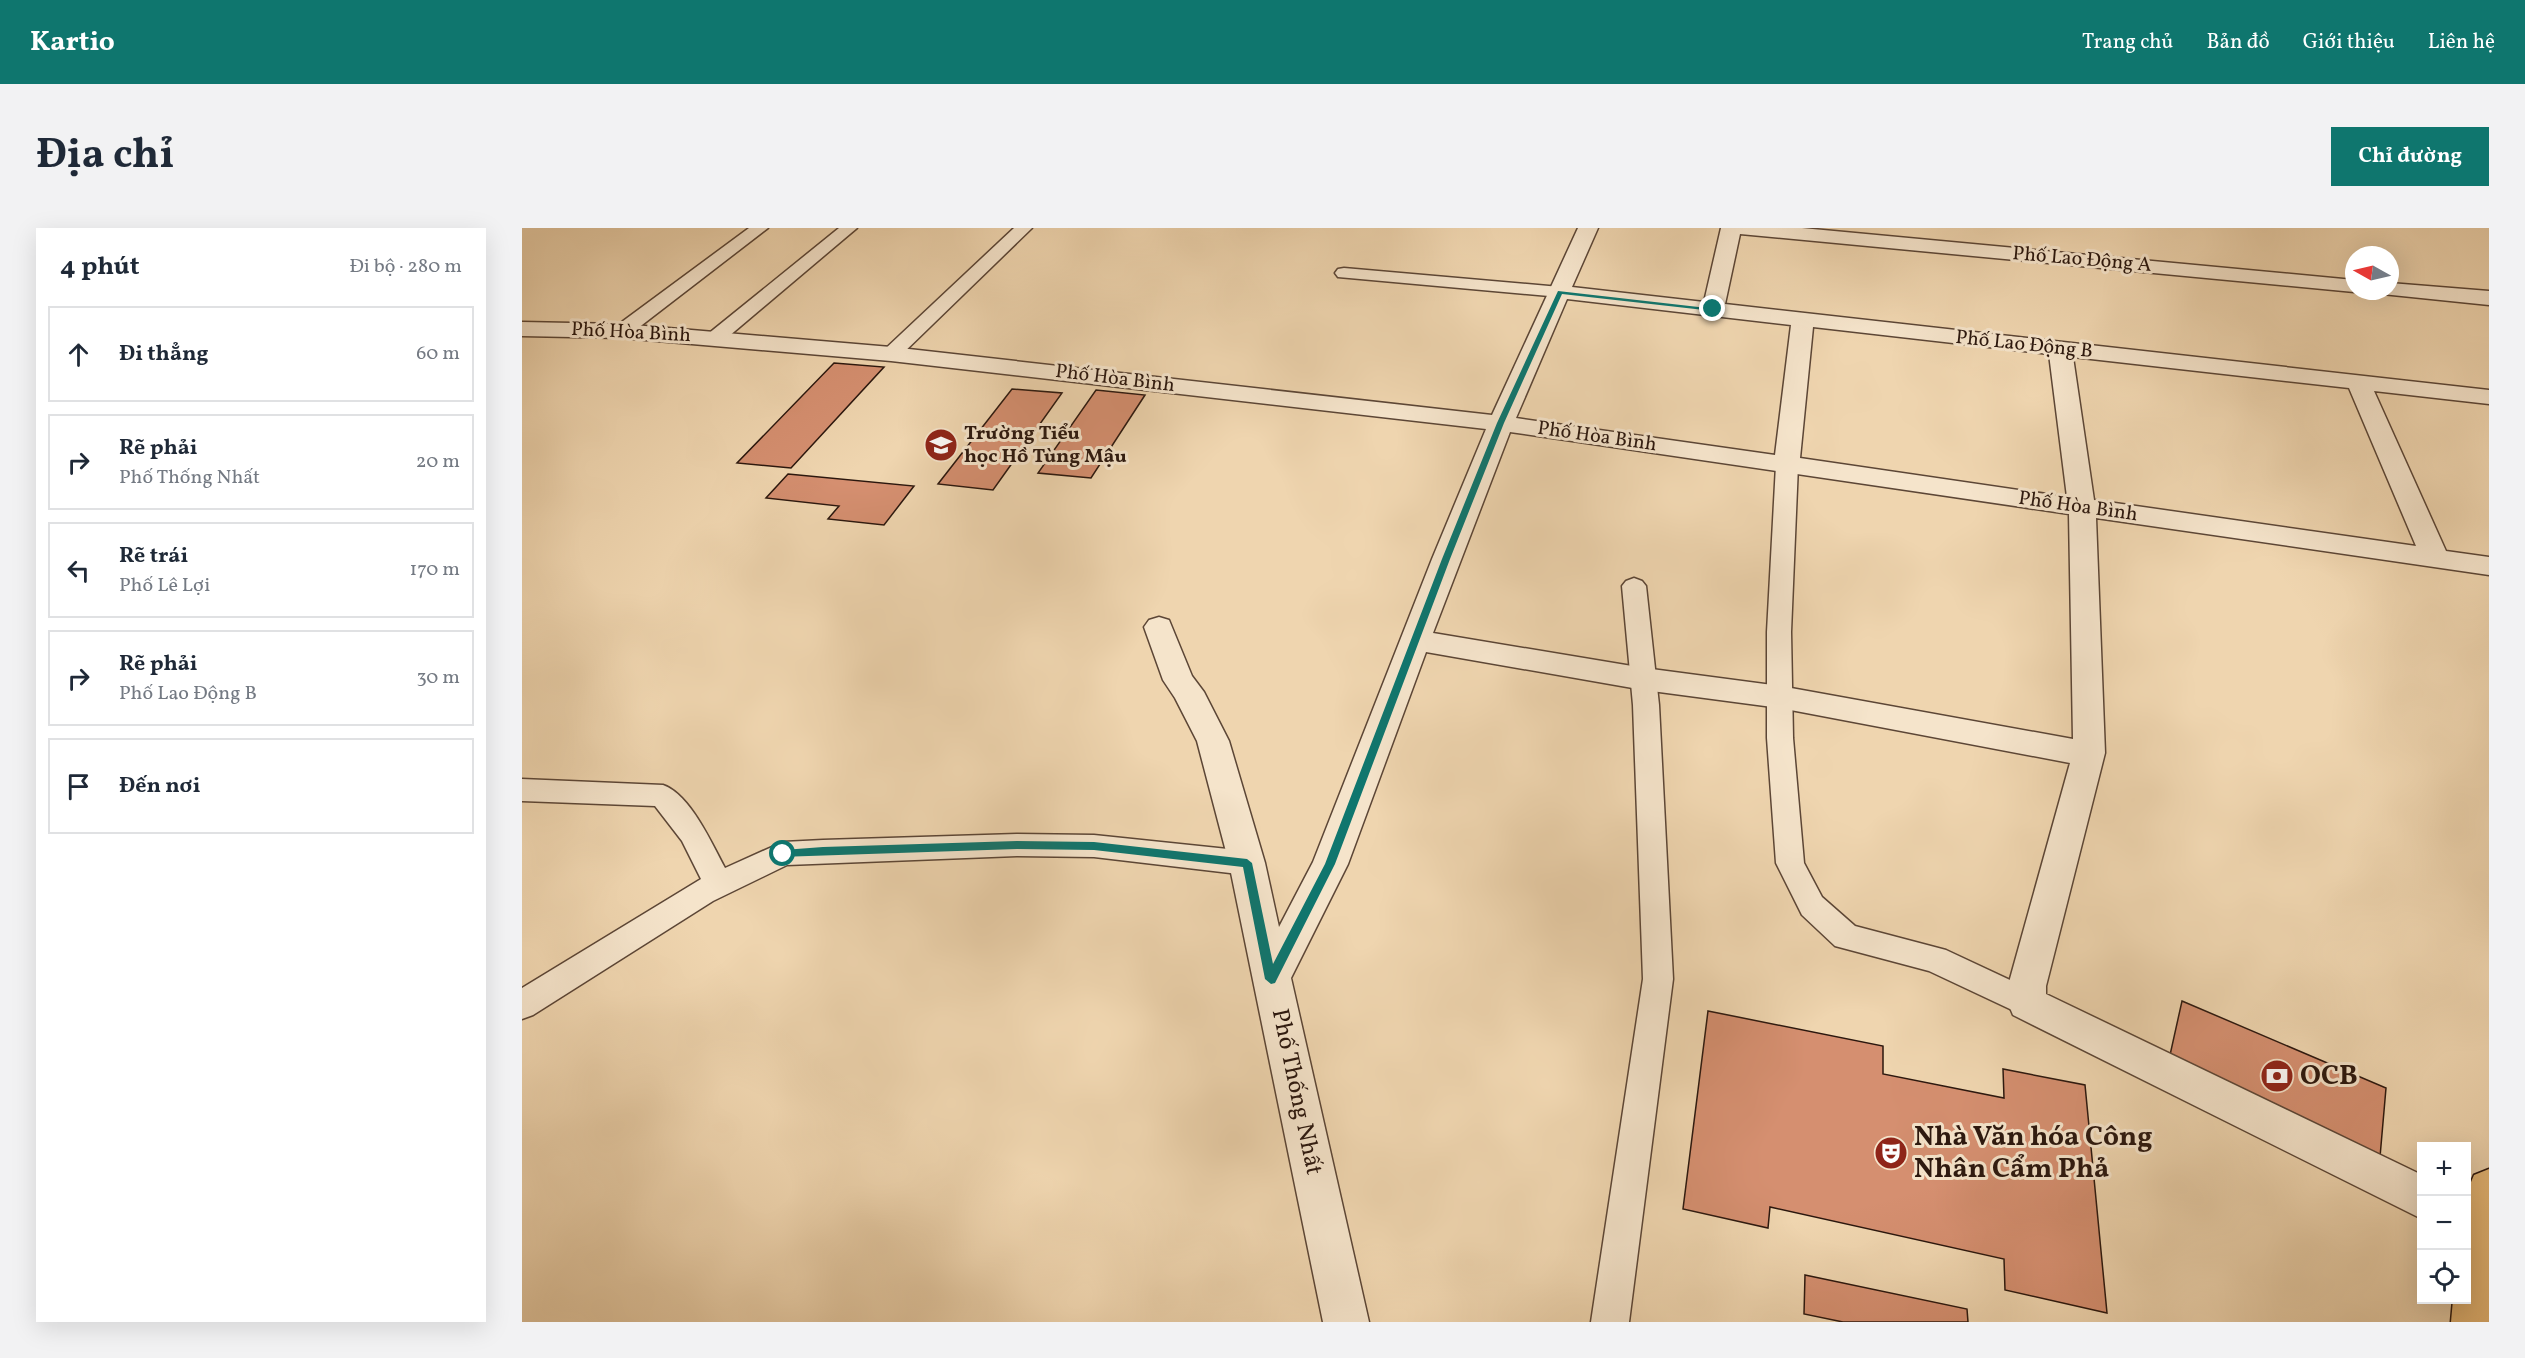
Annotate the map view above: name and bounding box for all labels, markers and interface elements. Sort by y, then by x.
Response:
text: Kartio [30,23,115,62]
text: Trang chủ [2082,28,2173,57]
text: Bản đồ [2206,28,2270,57]
text: Giới thiệu [2303,28,2395,57]
text: Liên hệ [2428,28,2495,57]
text: Địa chỉ [36,127,174,186]
button: Chỉ đường [2331,127,2489,186]
street label: Phố Lao Động A [2011,240,2153,280]
north arrow [2345,246,2399,300]
text: 4 phút [60,249,139,285]
text: Đi bộ · 280 m [349,253,462,281]
route end [1699,295,1725,321]
street label: Phố Hòa Bình [570,316,692,350]
street label: Phố Lao Động B [1954,324,2094,366]
icon: ahead [62,338,95,371]
text: Đi thẳng [119,339,209,370]
text: 60 m [416,340,460,368]
street label: Phố Hòa Bình [1054,358,1176,400]
street label: Phố Hòa Bình [1536,415,1659,459]
place label: Trường Tiểu học Hồ Tùng Mậu [964,420,1127,471]
school or university icon: Trường Tiểu học Hồ Tùng Mậu [923,427,959,463]
text: Rẽ phải [119,433,198,464]
icon: right [62,446,95,479]
text: 20 m [416,448,460,476]
text: Phố Thống Nhất [119,464,260,492]
street label: Phố Hòa Bình [2017,485,2140,529]
text: Rẽ trái [119,541,188,572]
icon: left [62,554,95,587]
text: 170 m [410,556,460,584]
text: Phố Lê Lợi [119,572,210,600]
text: Rẽ phải [119,649,198,680]
icon: right [62,662,95,695]
text: 30 m [416,664,460,692]
text: Phố Lao Động B [119,680,257,708]
icon: arrive [62,770,95,803]
text: Đến nơi [119,771,201,802]
route start [769,840,795,866]
street label: Phố Thống Nhất [1262,1006,1330,1178]
place label: OCB [2300,1057,2358,1096]
bank icon: OCB [2259,1058,2295,1094]
place label: Nhà Văn hóa Công Nhân Cẩm Phả [1914,1118,2153,1189]
theatre icon: Nhà Văn hóa Công Nhân Cẩm Phả [1873,1135,1909,1171]
map controls [2417,1142,2471,1304]
button: + [2417,1142,2471,1196]
button: − [2417,1196,2471,1250]
button: locate [2417,1250,2471,1304]

